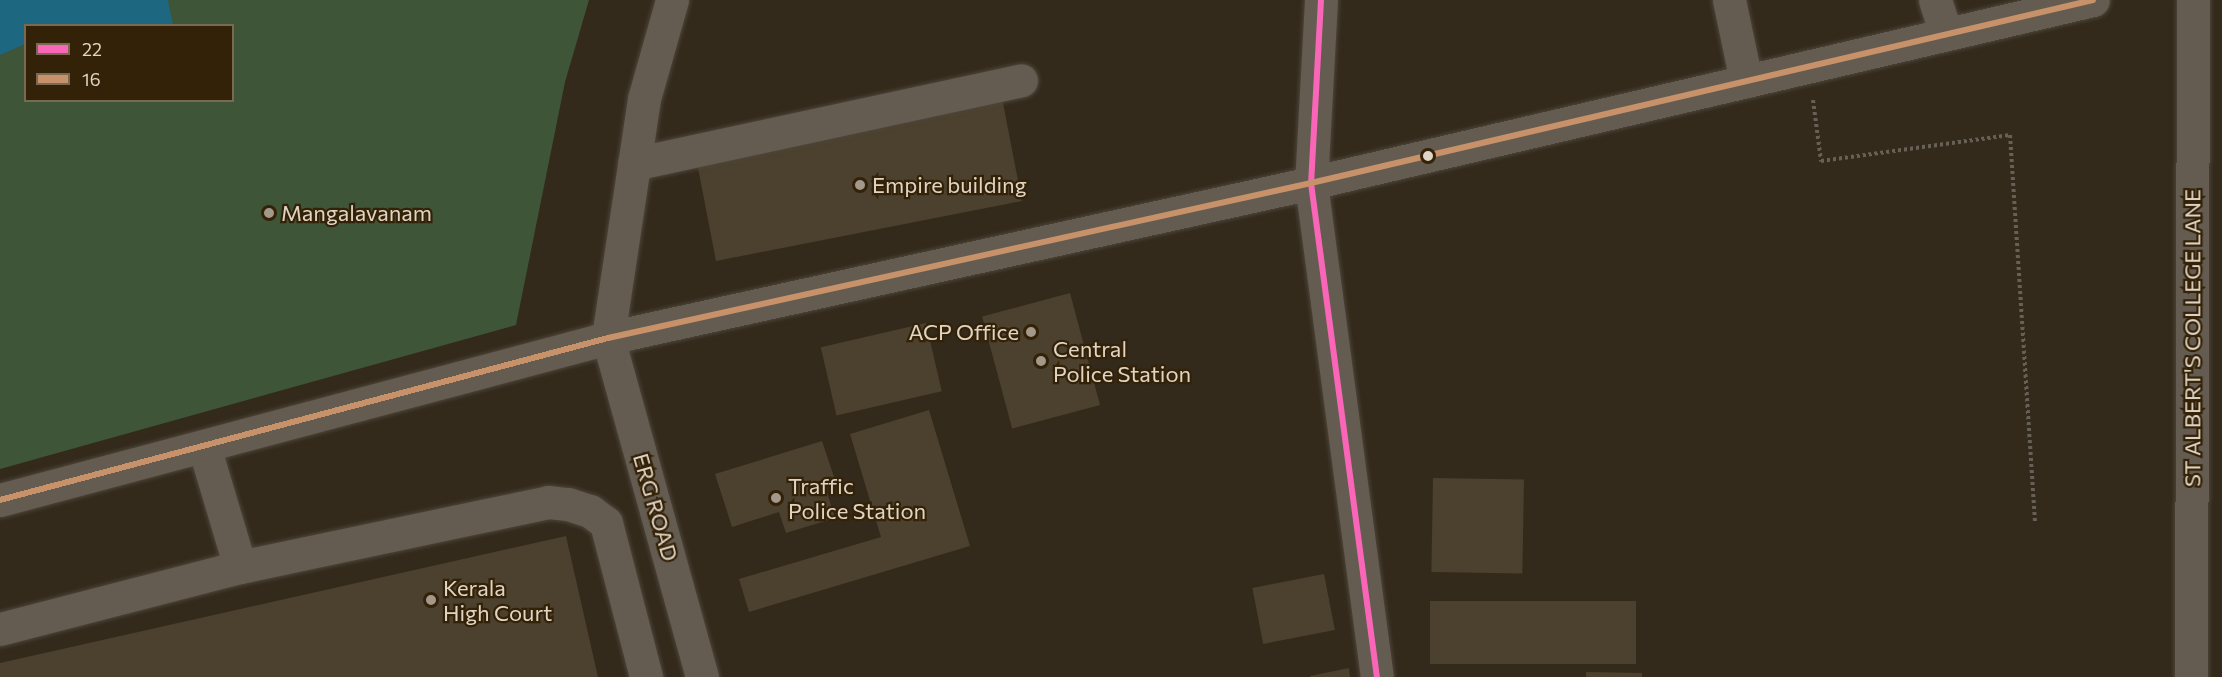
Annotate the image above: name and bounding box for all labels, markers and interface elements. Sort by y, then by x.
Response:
legend [24,24,234,102]
text: 22 [82,38,102,60]
text: 16 [82,68,101,90]
unlabelled marker [1422,150,1434,162]
place label: Empire building [872,172,1027,198]
marker: Empire building [853,178,867,192]
street label: ST ALBERT'S COLLEGE LANE [2179,189,2205,487]
place label: Mangalavanam [281,200,432,226]
marker: Mangalavanam [262,206,276,220]
place label: ACP Office [908,319,1019,345]
marker: ACP Office [1024,325,1038,339]
place label: Central Police Station [1053,335,1191,386]
marker: Central Police Station [1034,354,1048,368]
street label: ERG ROAD [628,450,684,564]
place label: Traffic Police Station [788,472,926,524]
marker: Traffic Police Station [769,491,783,505]
place label: Kerala High Court [443,574,552,626]
marker: Kerala High Court [424,593,438,607]

